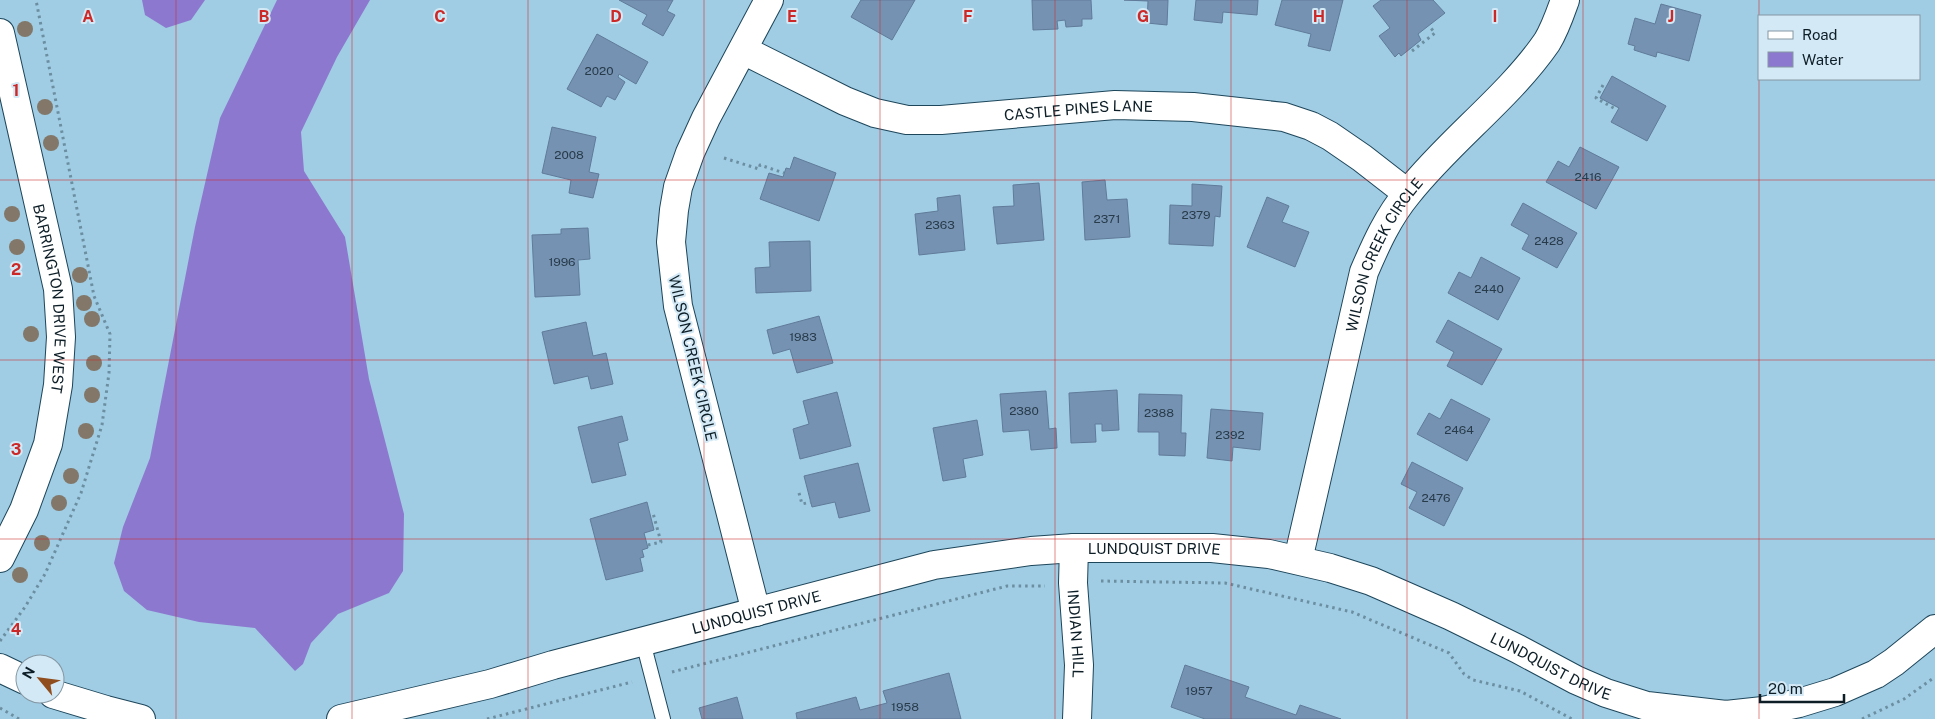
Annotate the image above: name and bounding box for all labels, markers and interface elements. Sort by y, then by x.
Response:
text: A [82,7,94,26]
text: B [259,7,270,26]
text: C [434,7,446,26]
text: D [610,7,622,26]
text: E [787,7,797,26]
text: F [963,7,973,26]
text: G [1137,7,1149,26]
text: H [1313,7,1325,26]
text: I [1493,7,1497,26]
text: J [1668,7,1674,26]
legend [1758,15,1920,80]
text: Road [1802,26,1838,43]
text: Water [1802,51,1844,68]
house number: 2020 [585,64,614,78]
text: 1 [13,81,19,100]
street label: CASTLE PINES LANE [1003,96,1153,123]
house number: 2008 [554,148,584,162]
house number: 2416 [1574,170,1602,184]
street label: WILSON CREEK CIRCLE [1342,174,1426,333]
street label: BARRINGTON DRIVE WEST [30,202,70,395]
house number: 2379 [1182,208,1210,222]
house number: 2371 [1094,212,1120,226]
house number: 2363 [925,218,955,232]
house number: 2428 [1534,234,1564,248]
house number: 1996 [548,255,576,269]
text: 2 [11,260,21,279]
street label: WILSON CREEK CIRCLE [666,274,720,442]
house number: 2440 [1474,282,1504,296]
house number: 1983 [789,330,817,344]
house number: 2380 [1009,404,1039,418]
house number: 2388 [1144,406,1174,420]
house number: 2464 [1444,423,1474,437]
house number: 2392 [1215,428,1245,442]
text: 3 [11,440,21,459]
house number: 2476 [1421,491,1451,505]
street label: LUNDQUIST DRIVE [1088,539,1221,557]
street label: LUNDQUIST DRIVE [690,587,823,637]
street label: INDIAN HILL [1065,589,1088,679]
text: 4 [11,620,22,639]
street label: LUNDQUIST DRIVE [1488,628,1614,703]
north arrow [15,654,65,704]
text: N [19,664,38,681]
scale bar [1760,672,1844,704]
text: 20 m [1768,680,1803,697]
house number: 1957 [1185,684,1213,698]
house number: 1958 [891,700,919,714]

